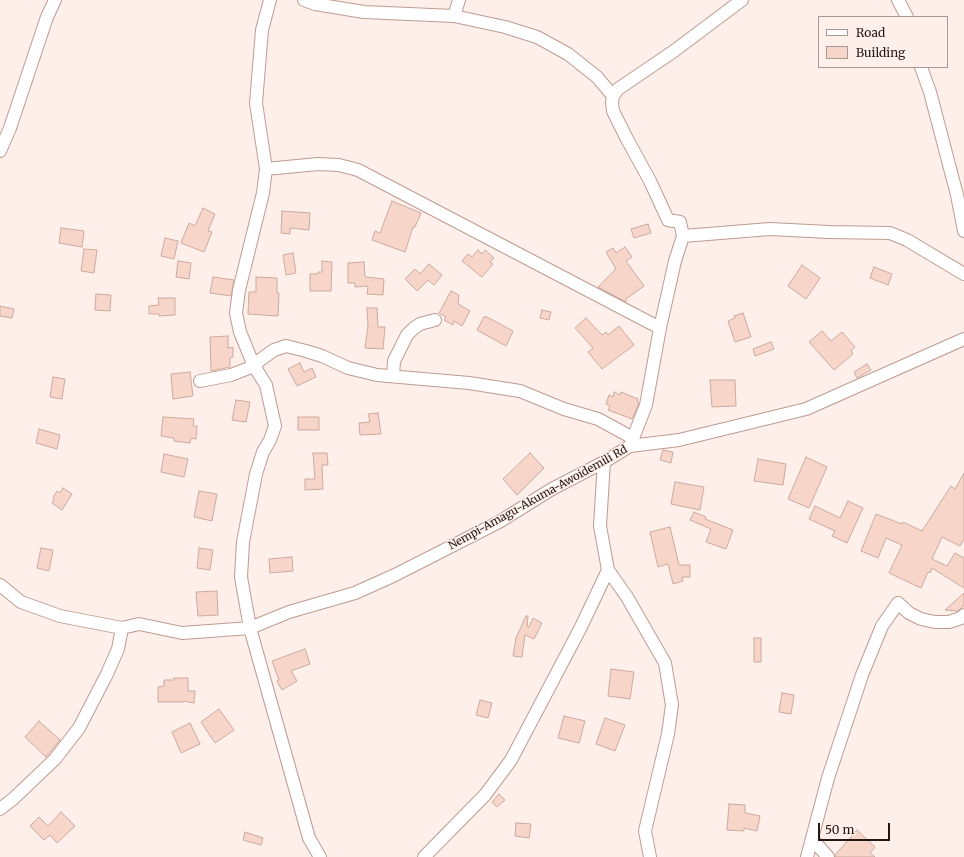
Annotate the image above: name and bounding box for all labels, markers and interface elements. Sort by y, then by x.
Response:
legend [818,16,948,68]
text: Road [856,25,885,40]
text: Building [856,45,905,60]
street label: Nempi-Amagu-Akuma-Awoidemili Rd [446,443,630,553]
scale bar [820,815,892,841]
text: 50 m [825,822,854,837]

